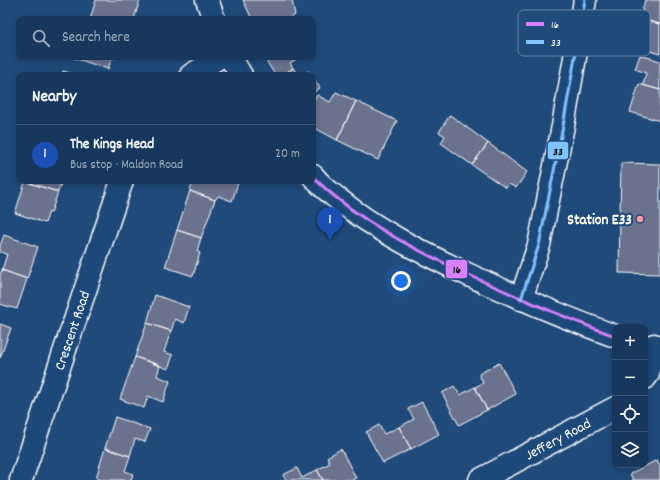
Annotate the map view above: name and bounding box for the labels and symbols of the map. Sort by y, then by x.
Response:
legend [518,10,650,56]
text: 16 [551,18,559,34]
text: 33 [551,36,561,52]
line badge: 33 [547,141,569,160]
text: 33 [553,145,563,161]
pin: 1 [317,207,343,240]
place label: Station E33 [567,210,632,232]
marker: Station E33 [635,214,645,224]
line badge: 16 [445,259,468,279]
text: 16 [453,263,462,279]
your location [391,271,411,291]
street label: Crescent Road [50,288,97,374]
street label: Jeffery Road [522,414,596,467]

